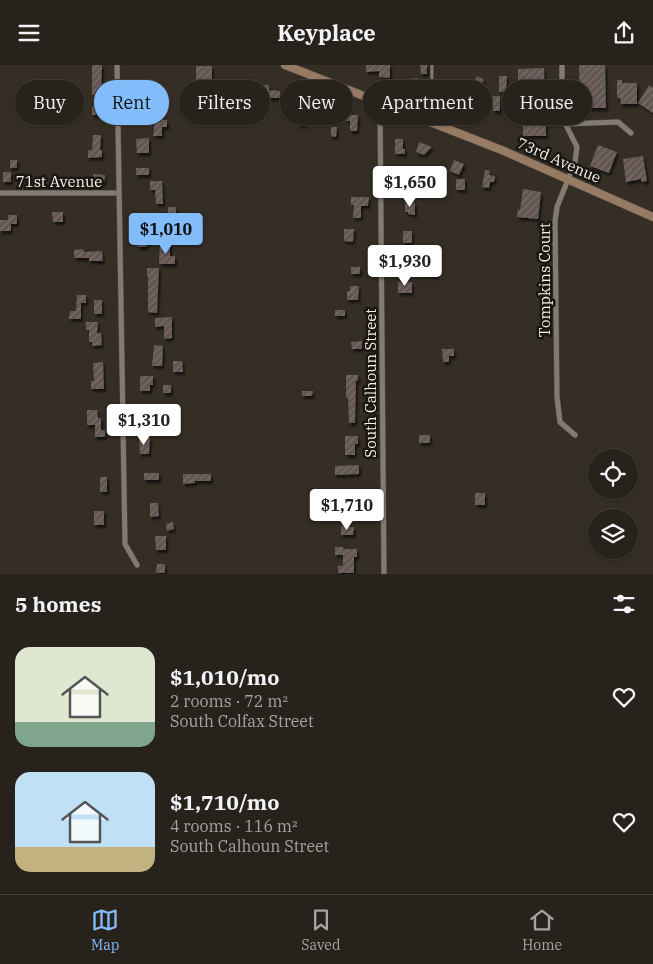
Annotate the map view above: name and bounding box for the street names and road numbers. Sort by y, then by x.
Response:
street label: 73rd Avenue [514,133,604,187]
street label: 71st Avenue [16,172,102,191]
street label: Tompkins Court [535,223,554,337]
street label: South Calhoun Street [361,308,380,458]

